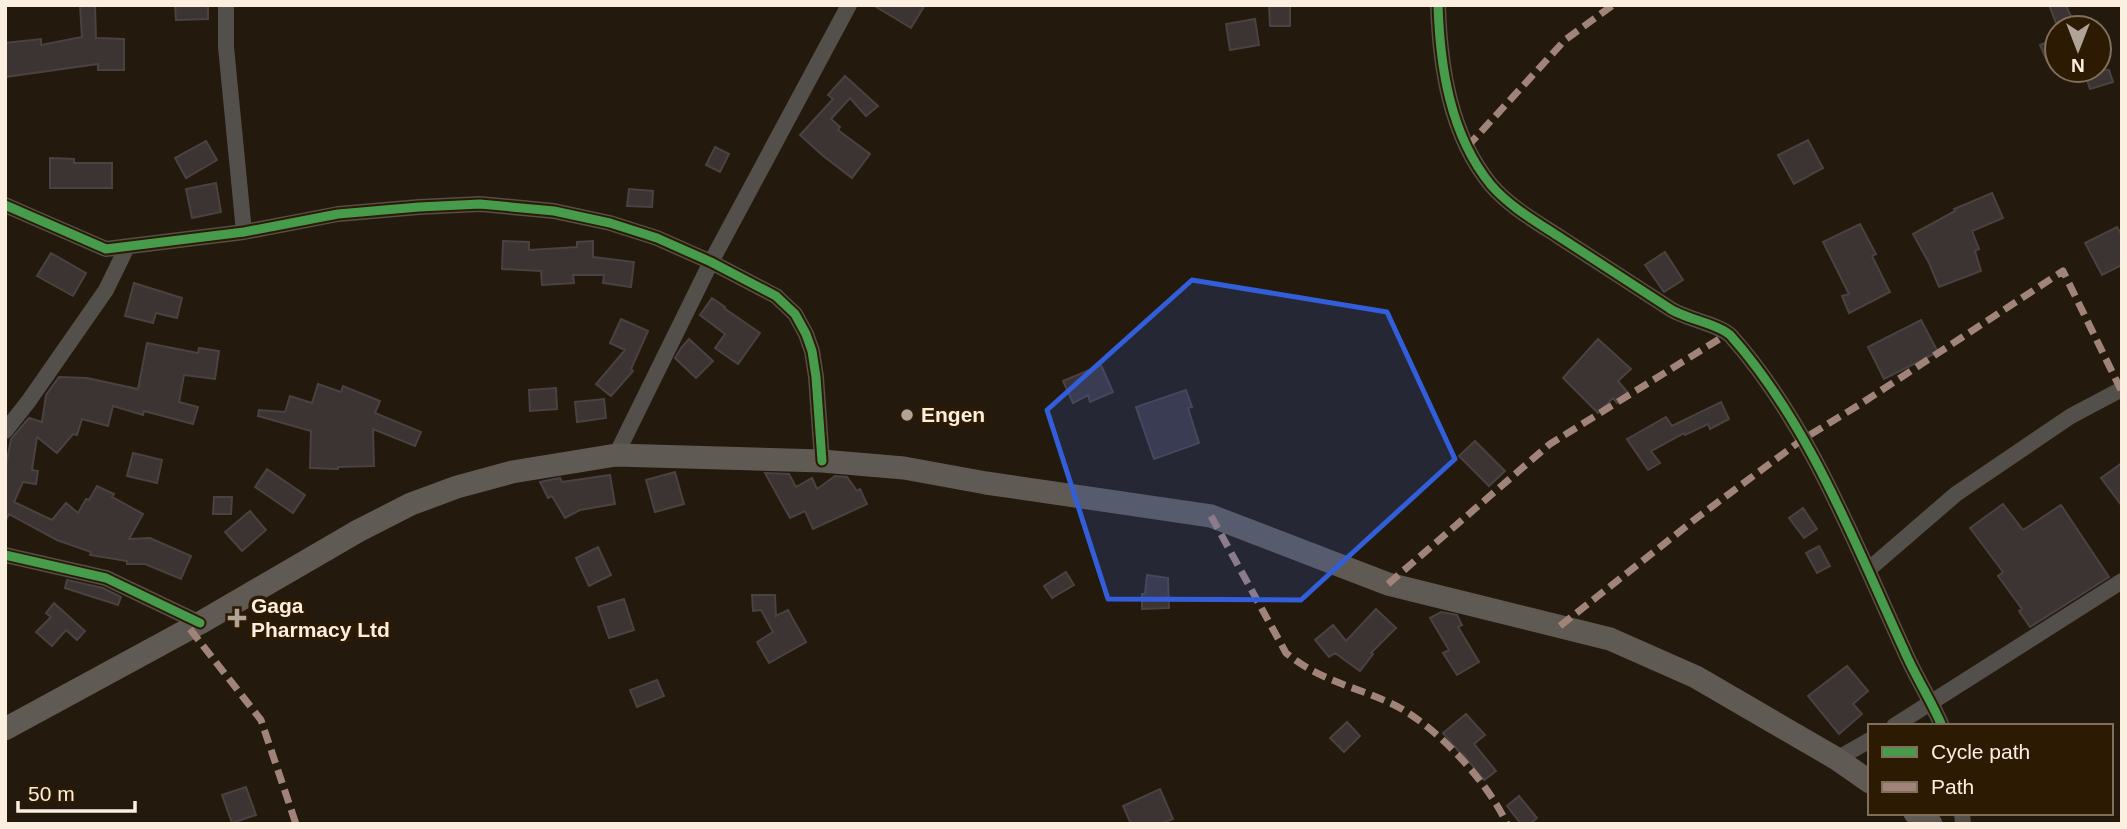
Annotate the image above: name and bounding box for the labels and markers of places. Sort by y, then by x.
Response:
place label: Engen [921,403,985,426]
marker: Engen [899,407,915,423]
place label: Gaga Pharmacy Ltd [251,594,390,641]
marker: Gaga Pharmacy Ltd [229,610,245,626]

